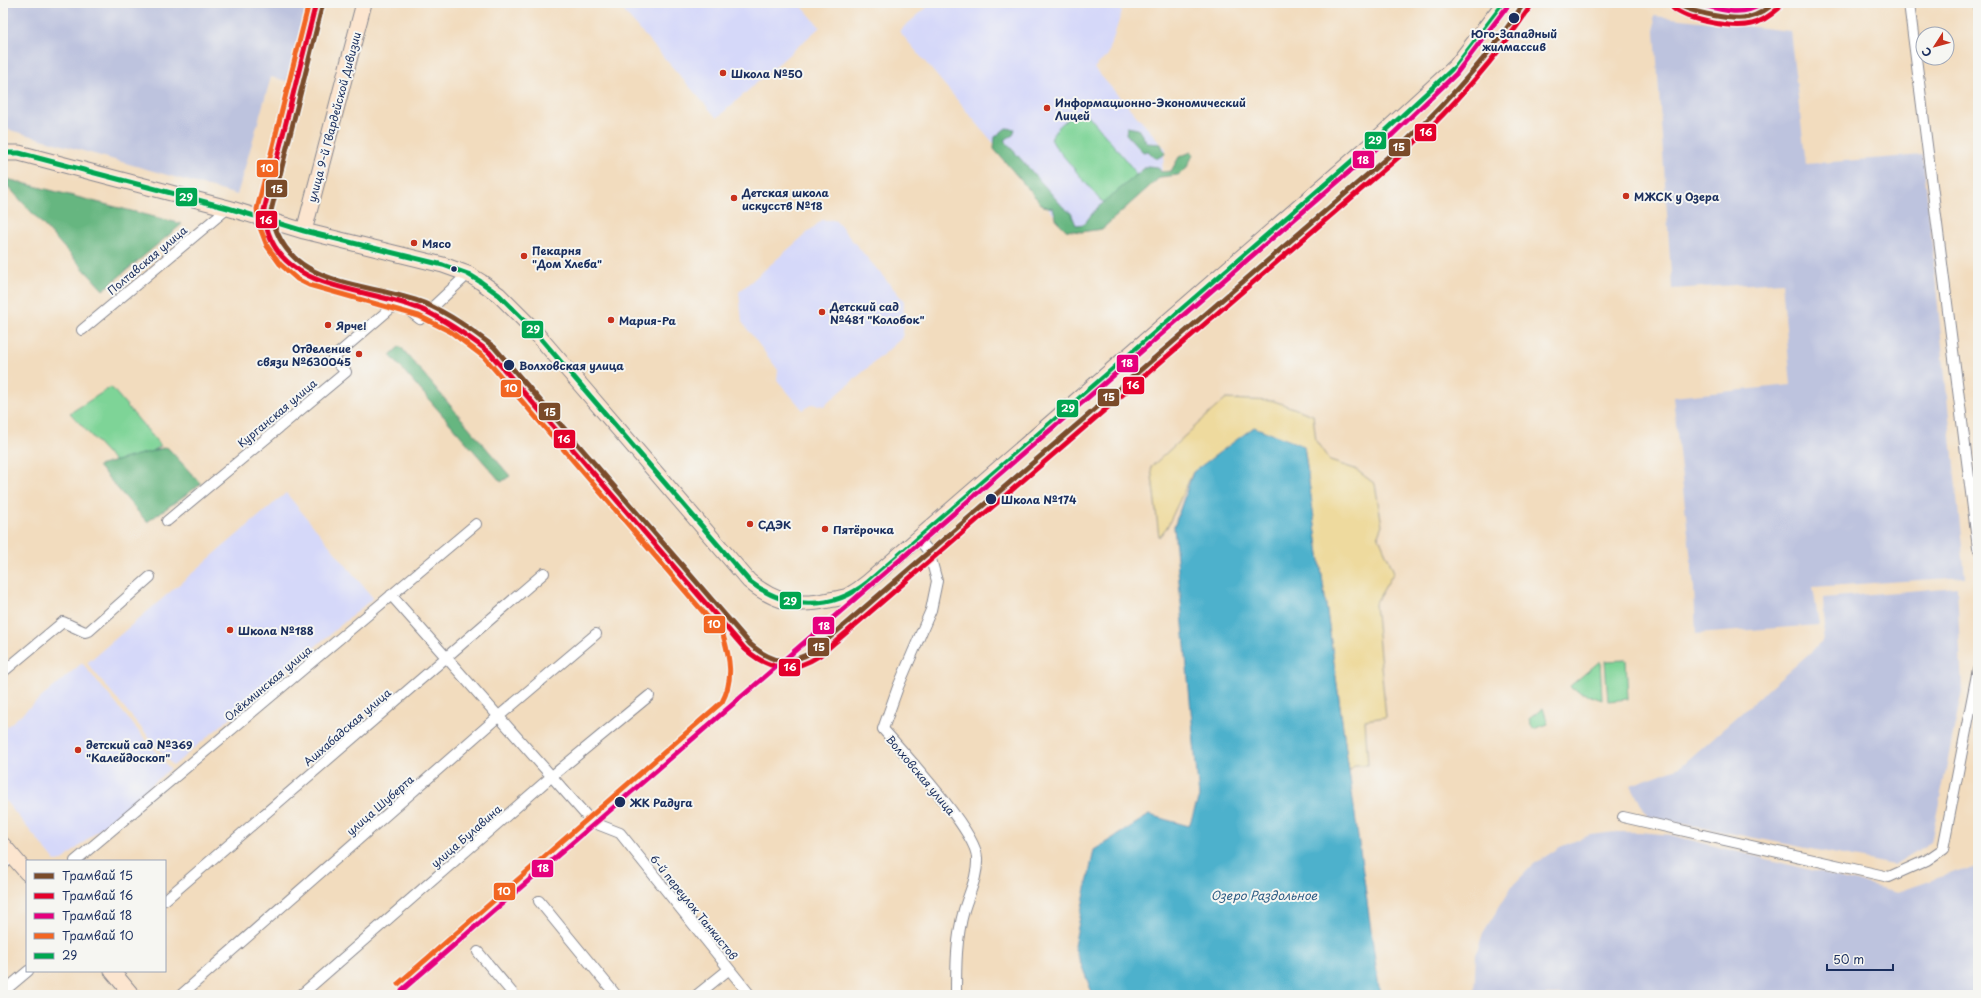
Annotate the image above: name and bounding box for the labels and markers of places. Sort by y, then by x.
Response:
marker: Юго-Западный жилмассив [1507,11,1521,25]
place label: Юго-Западный жилмассив [1471,25,1557,55]
place label: Школа №50 [731,65,803,82]
marker: Школа №50 [718,68,728,78]
place label: Информационно-Экономический Лицей [1055,94,1246,124]
marker: Информационно-Экономический Лицей [1042,103,1052,113]
place label: Детская школа искусств №18 [741,184,830,214]
place label: МЖСК у Озера [1634,188,1720,205]
marker: МЖСК у Озера [1621,191,1631,201]
marker: Детская школа искусств №18 [729,193,739,203]
place label: Мясо [422,235,452,252]
marker: Мясо [409,238,419,248]
place label: Пекарня "Дом Хлеба" [532,242,602,272]
marker: Пекарня "Дом Хлеба" [519,251,529,261]
unlabelled marker [449,264,459,274]
place label: Детский сад №481 "Колобок" [829,298,924,328]
marker: Детский сад №481 "Колобок" [817,307,827,317]
place label: Мария-Ра [619,312,677,329]
marker: Мария-Ра [606,315,616,325]
place label: Ярче! [335,317,366,334]
marker: Ярче! [323,320,333,330]
place label: Отделение связи №630045 [257,340,351,370]
marker: Отделение связи №630045 [354,349,364,359]
place label: Волховская улица [519,357,624,374]
marker: Волховская улица [502,358,516,372]
place label: Школа №174 [1001,491,1077,508]
marker: Школа №174 [984,492,998,506]
place label: СДЭК [758,516,791,533]
marker: СДЭК [745,519,755,529]
place label: Пятёрочка [833,521,895,538]
marker: Пятёрочка [820,524,830,534]
place label: Школа №188 [238,622,314,639]
marker: Школа №188 [225,625,235,635]
place label: детский сад №369 "Калейдоскоп" [86,736,193,766]
marker: детский сад №369 "Калейдоскоп" [73,745,83,755]
place label: ЖК Радуга [629,794,693,811]
marker: ЖК Радуга [613,795,627,809]

